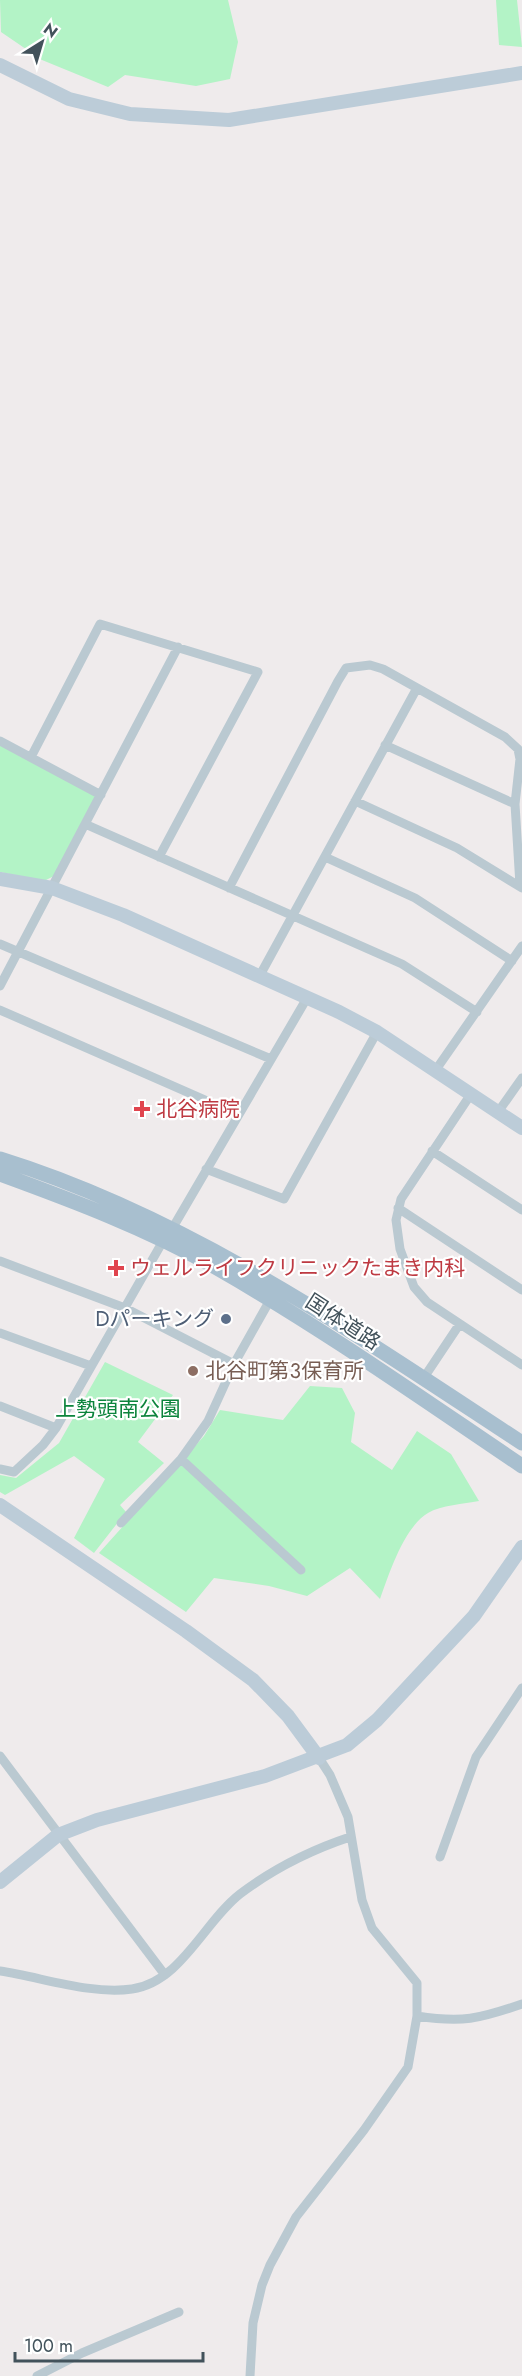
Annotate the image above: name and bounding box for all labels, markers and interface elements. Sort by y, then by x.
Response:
north arrow [12,12,72,72]
text: N [39,17,63,43]
place label: 北谷病院 [156,1094,240,1124]
marker: 北谷病院 [133,1100,151,1118]
place label: ウェルライフクリニックたまき内科 [130,1253,465,1283]
marker: ウェルライフクリニックたまき内科 [107,1259,125,1277]
street label: 国体道路 [300,1287,386,1357]
place label: Dパーキング [95,1304,214,1334]
marker: Dパーキング [219,1312,233,1326]
place label: 北谷町第３保育所 [205,1356,364,1386]
marker: 北谷町第３保育所 [186,1364,200,1378]
park label: 上勢頭南公園 [55,1394,181,1424]
scale bar [15,2325,202,2363]
text: 100 m [24,2333,73,2359]

